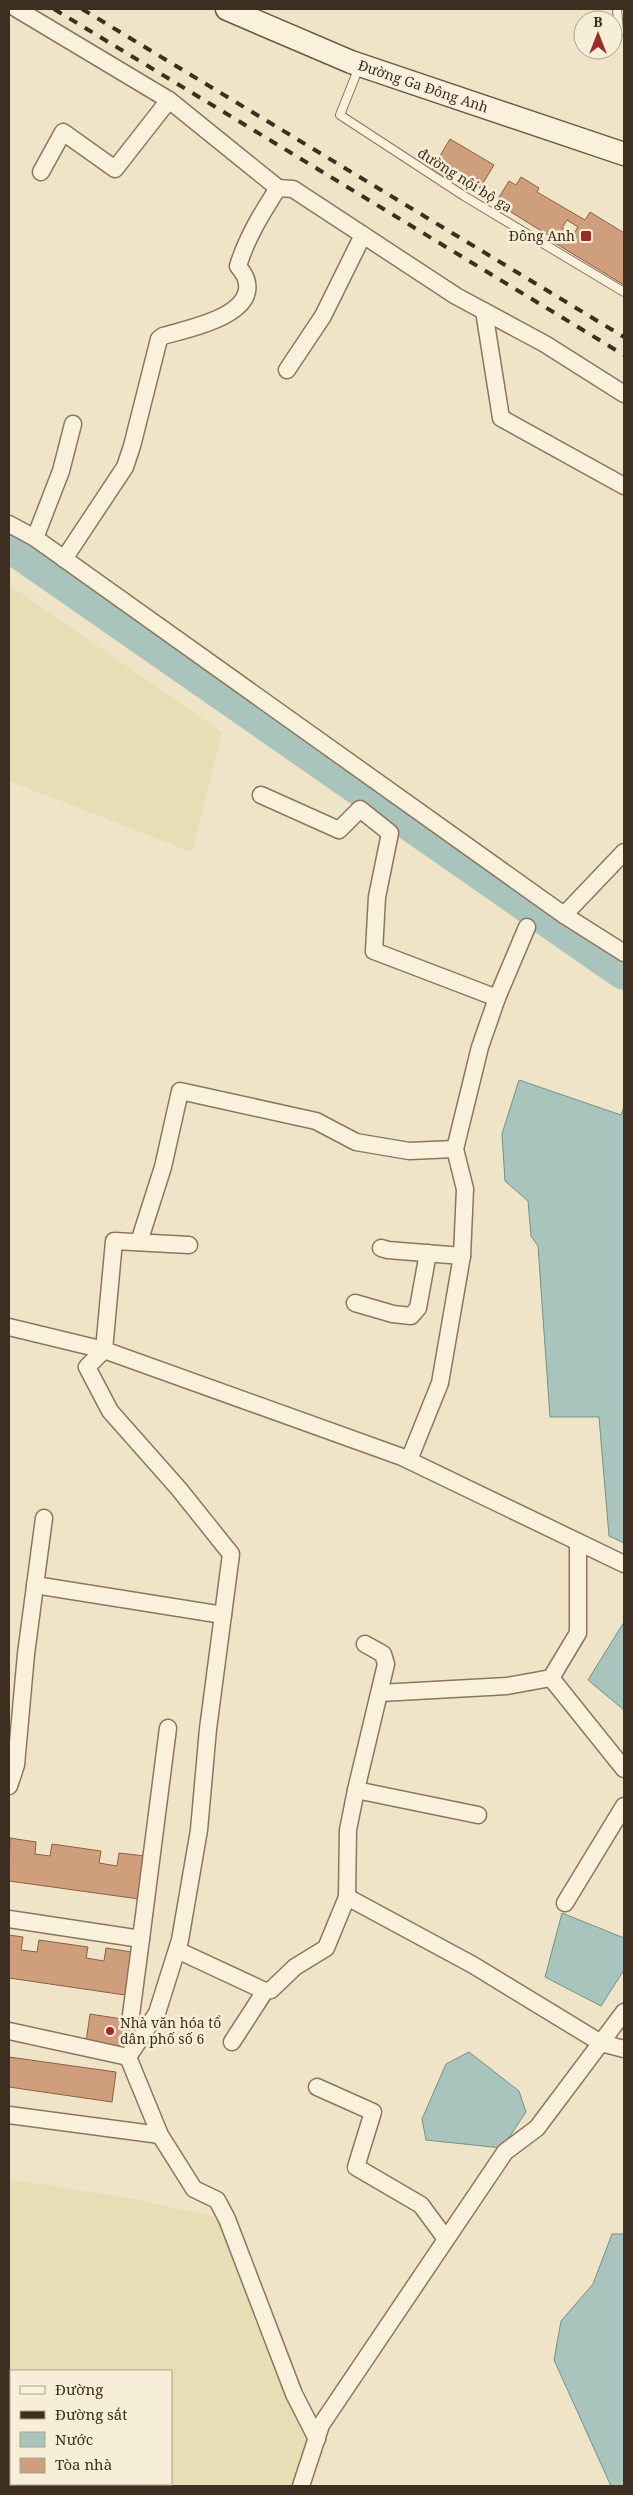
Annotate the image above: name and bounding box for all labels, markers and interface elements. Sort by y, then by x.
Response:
north arrow [573,10,623,60]
text: B [593,12,603,31]
street label: Đường Ga Đông Anh [356,55,491,117]
street label: đường nội bộ ga [414,143,516,216]
place label: Đông Anh [509,226,575,245]
marker: Đông Anh [579,229,593,243]
place label: Nhà văn hóa tổ dân phố số 6 [120,2013,221,2048]
marker: Nhà văn hóa tổ dân phố số 6 [104,2025,116,2037]
legend [10,2370,172,2485]
text: Đường [55,2379,103,2399]
text: Đường sắt [55,2404,128,2424]
text: Nước [55,2429,93,2449]
text: Tòa nhà [55,2454,112,2474]

